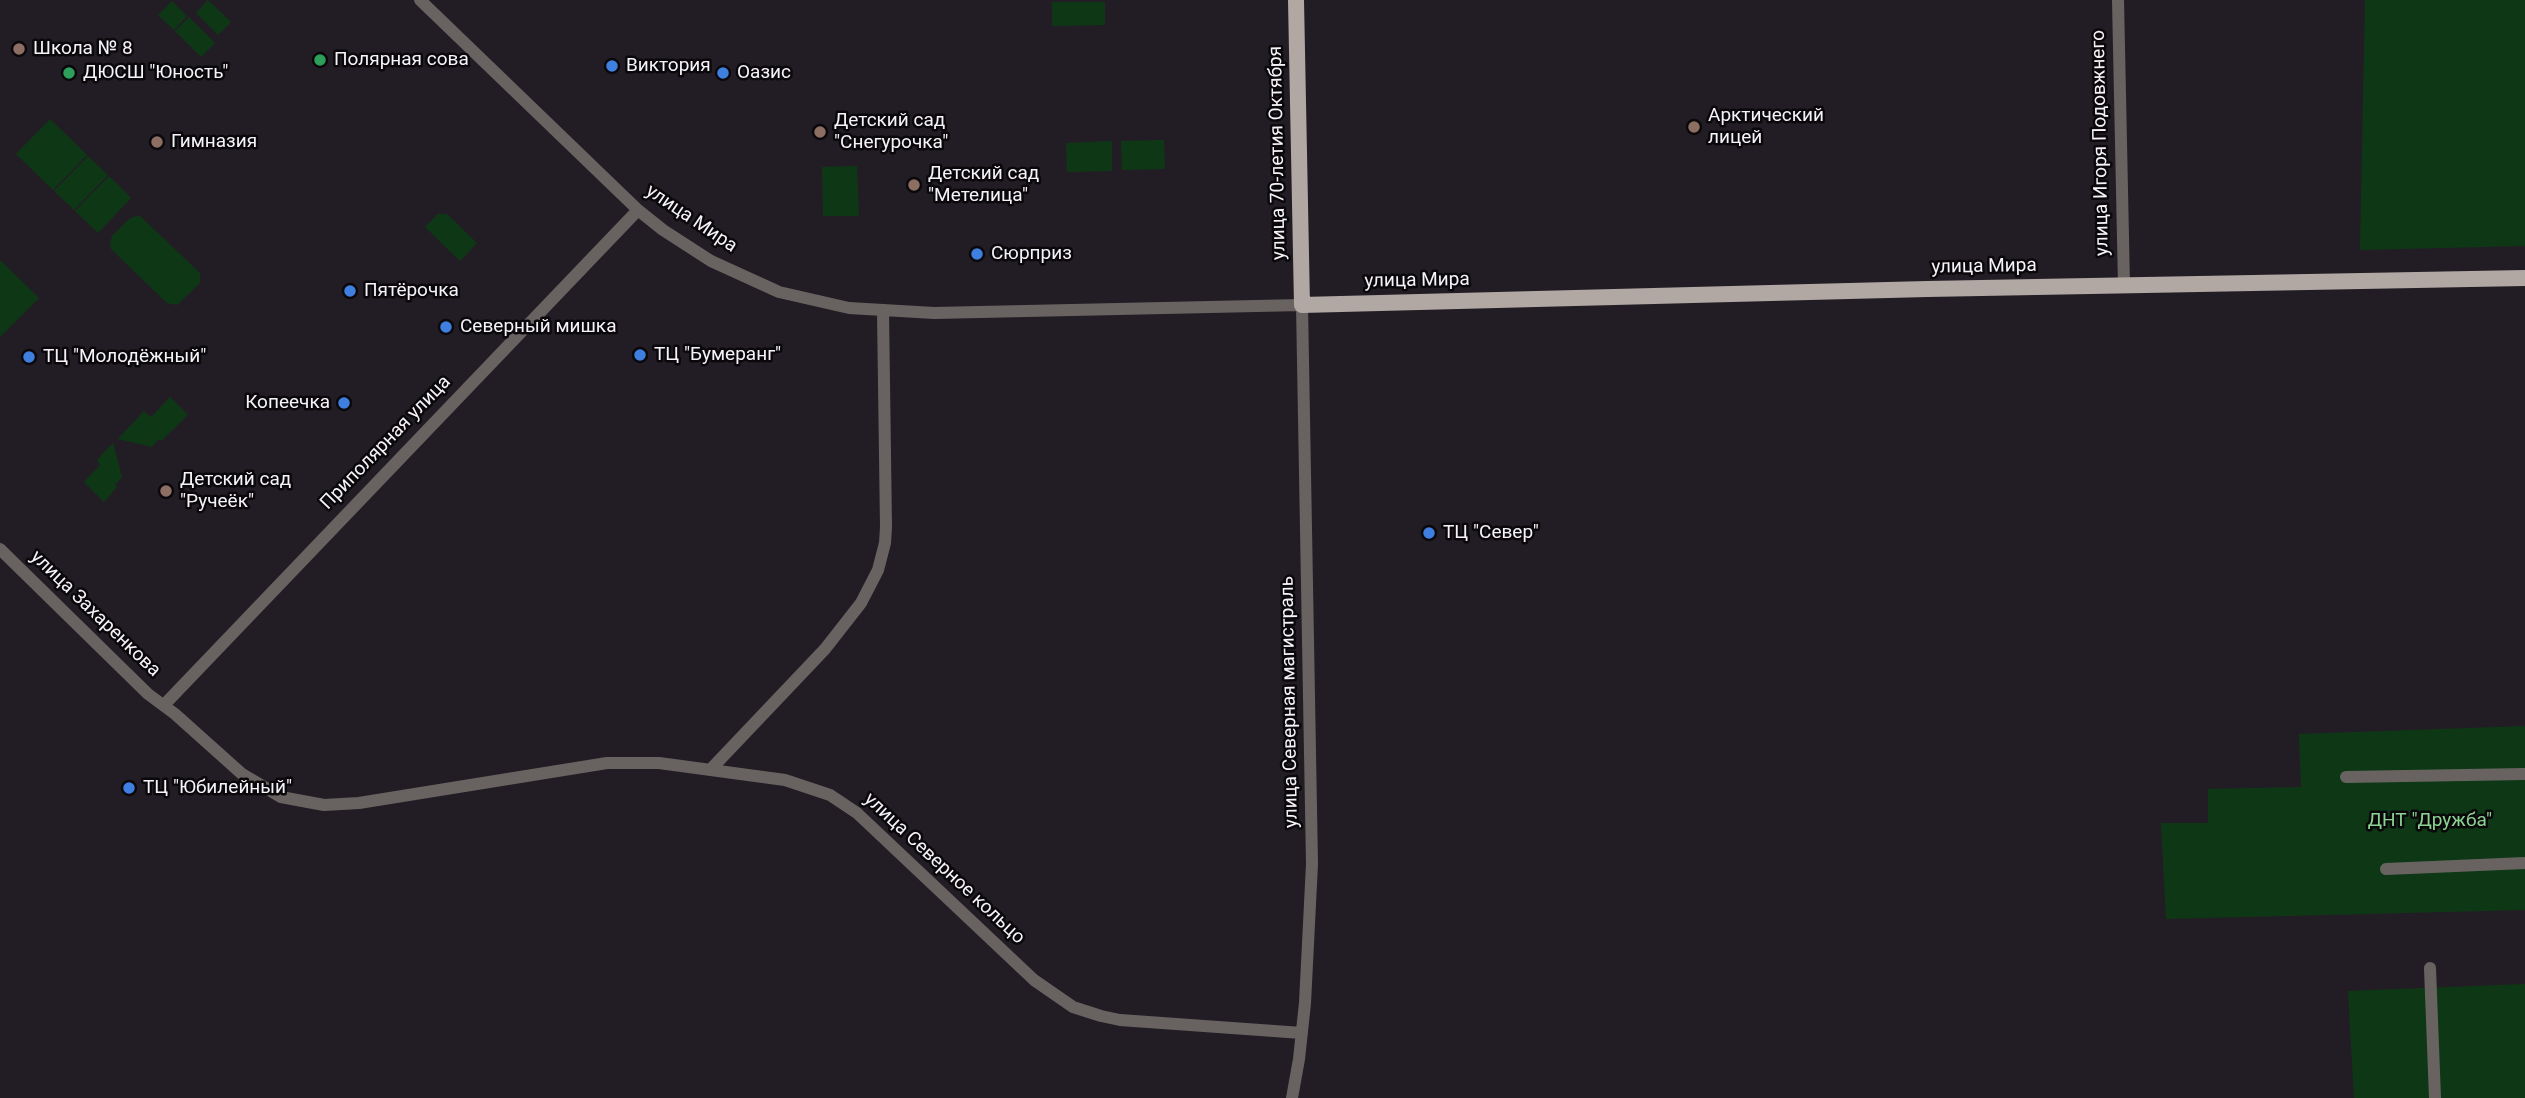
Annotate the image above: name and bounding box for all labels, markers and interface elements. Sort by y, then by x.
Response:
street label: улица Игоря Подовжнего [2088,30,2114,256]
place label: Школа № 8 [33,38,133,60]
marker: Школа № 8 [11,41,27,57]
street label: улица 70-летия Октября [1265,46,1291,260]
place label: Полярная сова [334,49,469,71]
marker: Полярная сова [312,52,328,68]
place label: Виктория [626,55,711,77]
marker: Виктория [604,58,620,74]
place label: ДЮСШ "Юность" [83,62,228,84]
place label: Оазис [737,62,791,84]
marker: ДЮСШ "Юность" [61,65,77,81]
marker: Оазис [715,65,731,81]
place label: Арктический лицей [1708,105,1824,149]
place label: Детский сад "Снегурочка" [834,110,948,154]
marker: Арктический лицей [1686,119,1702,135]
marker: Детский сад "Снегурочка" [812,124,828,140]
place label: Гимназия [171,131,257,153]
marker: Гимназия [149,134,165,150]
place label: Детский сад "Метелица" [928,163,1039,207]
marker: Детский сад "Метелица" [906,177,922,193]
street label: улица Мира [641,180,741,258]
place label: Сюрприз [991,243,1072,265]
marker: Сюрприз [969,246,985,262]
street label: улица Мира [1931,255,2037,279]
street label: улица Мира [1364,269,1470,293]
place label: Пятёрочка [364,280,459,302]
marker: Пятёрочка [342,283,358,299]
place label: Северный мишка [460,316,616,338]
marker: Северный мишка [438,319,454,335]
place label: ТЦ "Бумеранг" [654,344,781,366]
place label: ТЦ "Молодёжный" [43,346,206,368]
marker: ТЦ "Бумеранг" [632,347,648,363]
marker: ТЦ "Молодёжный" [21,349,37,365]
street label: Приполярная улица [316,371,456,515]
place label: Копеечка [245,392,330,414]
marker: Копеечка [336,395,352,411]
place label: Детский сад "Ручеёк" [180,469,291,513]
marker: Детский сад "Ручеёк" [158,483,174,499]
place label: ТЦ "Север" [1443,522,1539,544]
marker: ТЦ "Север" [1421,525,1437,541]
street label: улица Захаренкова [25,546,165,682]
street label: улица Северная магистраль [1276,576,1304,828]
place label: ТЦ "Юбилейный" [143,777,292,799]
marker: ТЦ "Юбилейный" [121,780,137,796]
street label: улица Северное кольцо [859,788,1029,950]
park label: ДНТ "Дружба" [2368,810,2492,832]

